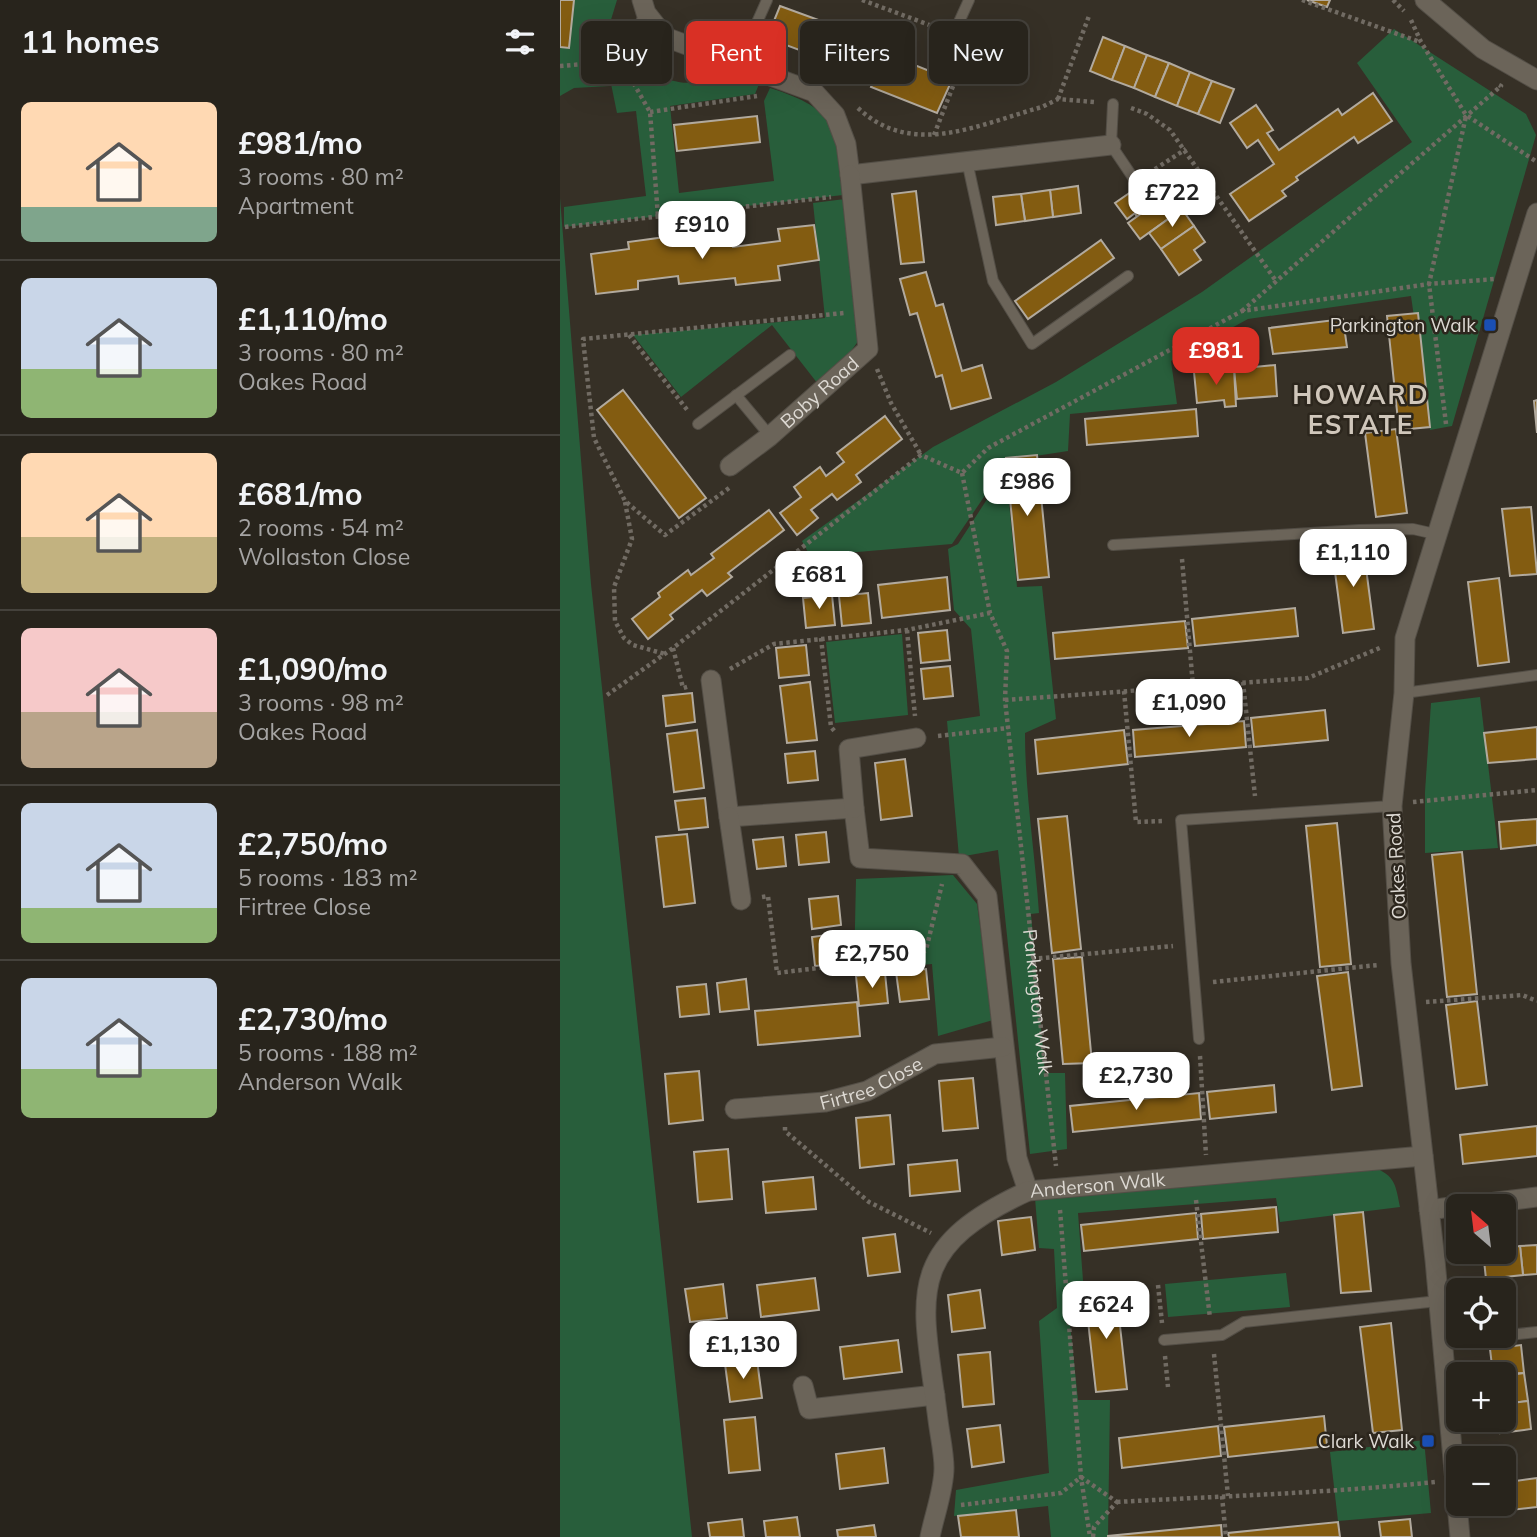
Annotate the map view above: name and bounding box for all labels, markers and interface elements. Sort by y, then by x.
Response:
chip: Buy [581,21,672,84]
chip: Rent [686,21,786,84]
chip: Filters [800,21,915,84]
chip: New [929,21,1028,84]
text: 11 homes [21,23,160,61]
icon: filters [501,23,539,61]
text: £981/mo [238,124,362,162]
icon: home [77,130,161,214]
text: 3 rooms · 80 m² [238,162,404,191]
pin: £722 [1131,170,1213,229]
text: £722 [1144,177,1200,206]
text: Apartment [238,191,354,220]
pin: £910 [661,202,743,261]
text: £910 [674,209,730,238]
text: £1,110/mo [238,300,388,338]
icon: home [77,306,161,390]
place label: Parkington Walk [1330,313,1476,337]
marker: Parkington Walk [1482,317,1498,333]
pin: £981 [1175,328,1257,387]
text: £981 [1188,335,1244,364]
text: 3 rooms · 80 m² [238,338,404,367]
street label: Boby Road [775,351,863,433]
text: Oakes Road [238,367,367,396]
district label: HOWARD ESTATE [1292,378,1430,441]
pin: £986 [986,458,1068,518]
text: £986 [999,466,1055,495]
text: £681/mo [238,475,362,513]
icon: home [77,481,161,565]
text: 2 rooms · 54 m² [238,513,404,542]
pin: £1,110 [1296,530,1410,589]
text: £1,110 [1316,537,1390,566]
text: Wollaston Close [238,542,410,571]
pin: £681 [778,552,860,611]
text: £681 [791,559,847,588]
text: £1,090/mo [238,650,388,688]
icon: home [77,656,161,740]
pin: £1,090 [1132,680,1246,739]
text: £1,090 [1152,687,1226,716]
text: 3 rooms · 98 m² [238,688,404,717]
text: Oakes Road [238,717,367,746]
street label: Oakes Road [1381,812,1411,920]
text: £2,750/mo [238,825,388,863]
icon: home [77,831,161,915]
text: 5 rooms · 183 m² [238,863,418,892]
text: Firtree Close [238,892,371,921]
street label: Parkington Walk [1018,928,1058,1076]
pin: £2,750 [815,930,929,990]
text: £2,750 [835,938,909,967]
text: £2,730/mo [238,1000,388,1038]
icon: home [77,1006,161,1090]
text: 5 rooms · 188 m² [238,1038,418,1067]
street label: Firtree Close [817,1051,927,1115]
pin: £2,730 [1079,1052,1193,1112]
text: £2,730 [1099,1060,1173,1089]
text: Anderson Walk [238,1067,402,1096]
street label: Anderson Walk [1029,1167,1166,1203]
north arrow [1446,1194,1516,1264]
map controls [1446,1194,1516,1516]
button: locate [1446,1278,1516,1348]
pin: £624 [1065,1282,1147,1341]
text: £624 [1078,1289,1134,1318]
pin: £1,130 [686,1322,800,1381]
text: £1,130 [706,1329,780,1358]
button: + [1446,1362,1516,1432]
place label: Clark Walk [1318,1429,1414,1453]
marker: Clark Walk [1420,1433,1436,1449]
button: − [1446,1446,1516,1516]

